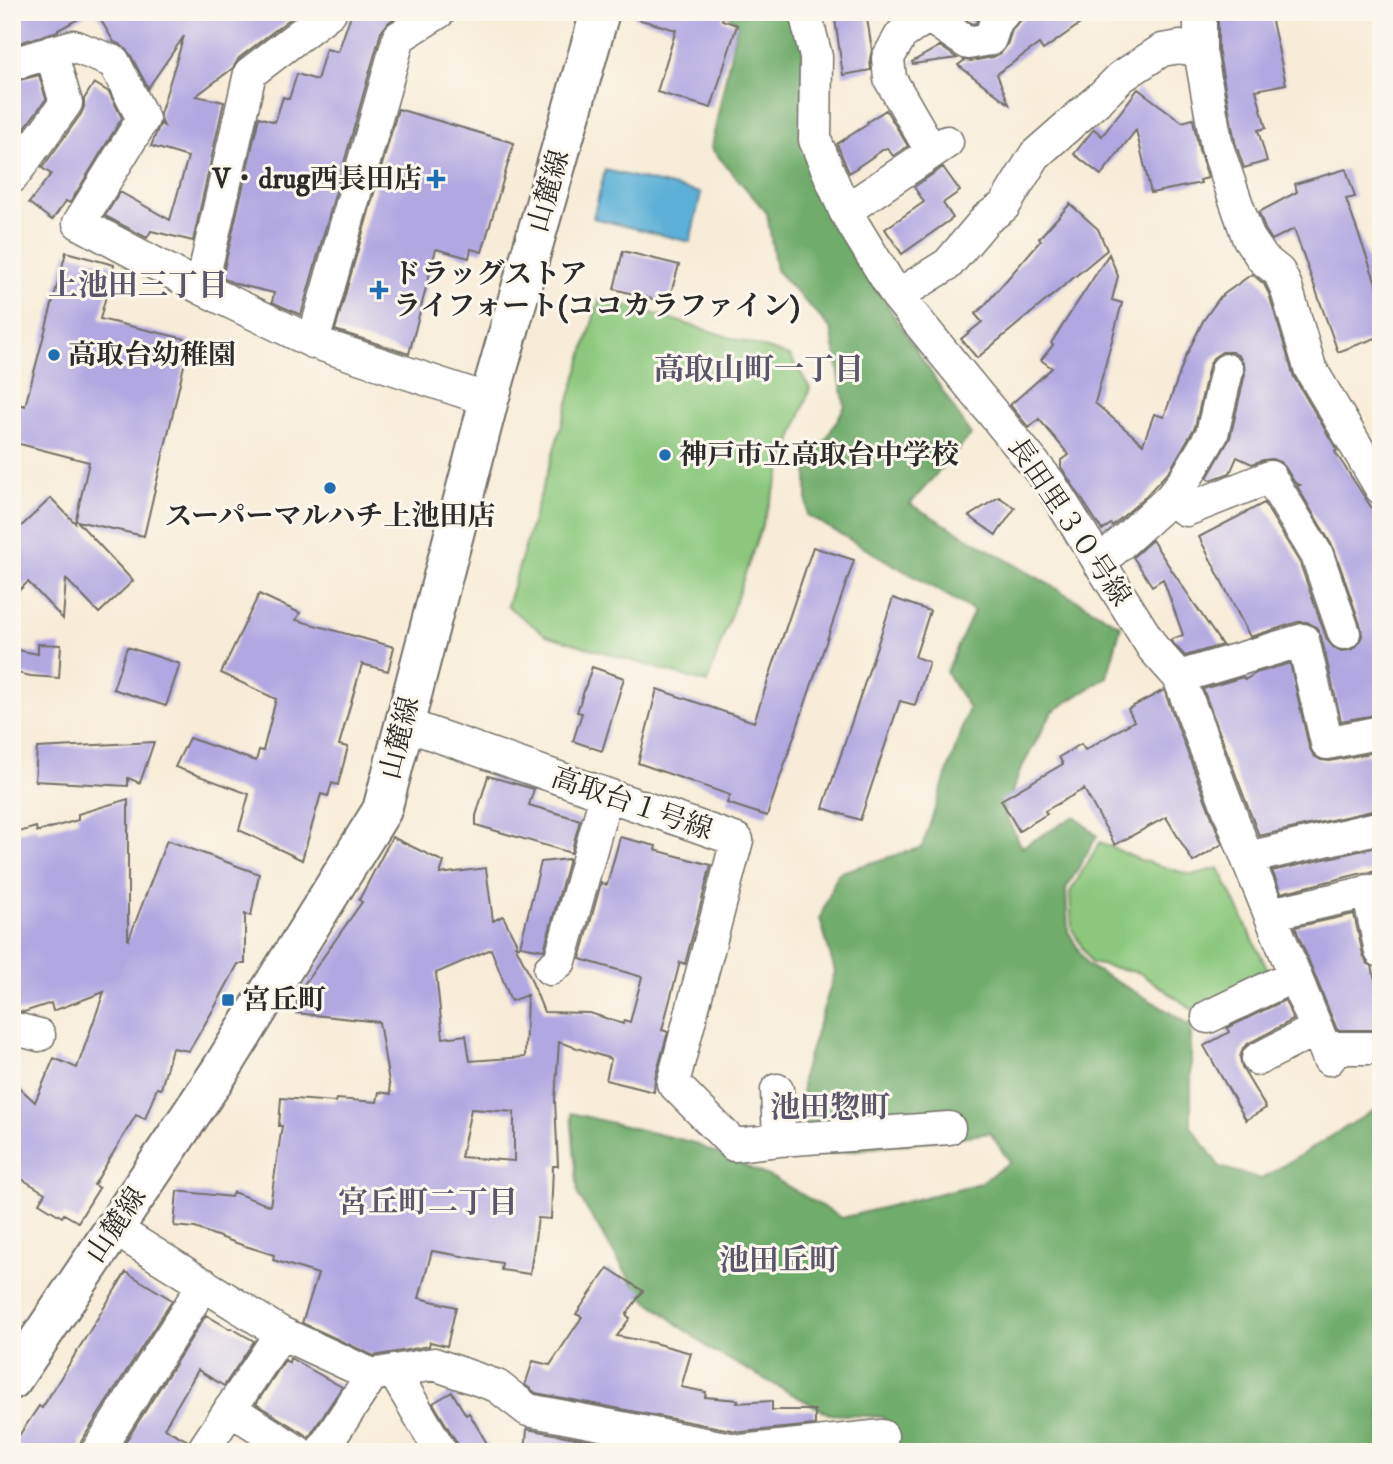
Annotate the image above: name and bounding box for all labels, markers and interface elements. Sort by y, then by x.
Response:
street label: 山麓線 [521,146,577,236]
place label: V・drug西長田店 [212,162,422,197]
marker: V・drug西長田店 [428,171,444,187]
place label: ドラッグストア ライフォート(ココカラファイン) [393,257,800,324]
district label: 上池田三丁目 [48,268,228,305]
marker: ドラッグストア ライフォート(ココカラファイン) [371,282,387,298]
place label: 高取台幼稚園 [68,338,236,373]
marker: 高取台幼稚園 [46,347,62,363]
district label: 高取山町一丁目 [654,352,864,389]
street label: 長田里３０号線 [1000,431,1138,613]
place label: 神戸市立高取台中学校 [679,438,959,473]
marker: 神戸市立高取台中学校 [657,447,673,463]
marker: スーパーマルハチ上池田店 [322,480,338,496]
place label: スーパーマルハチ上池田店 [164,499,496,534]
street label: 山麓線 [373,693,427,783]
street label: 高取台１号線 [547,760,717,848]
place label: 宮丘町 [242,983,326,1018]
marker: 宮丘町 [220,992,236,1008]
district label: 池田惣町 [770,1090,890,1127]
street label: 山麓線 [78,1180,154,1270]
district label: 宮丘町二丁目 [338,1185,518,1222]
district label: 池田丘町 [719,1243,839,1280]

